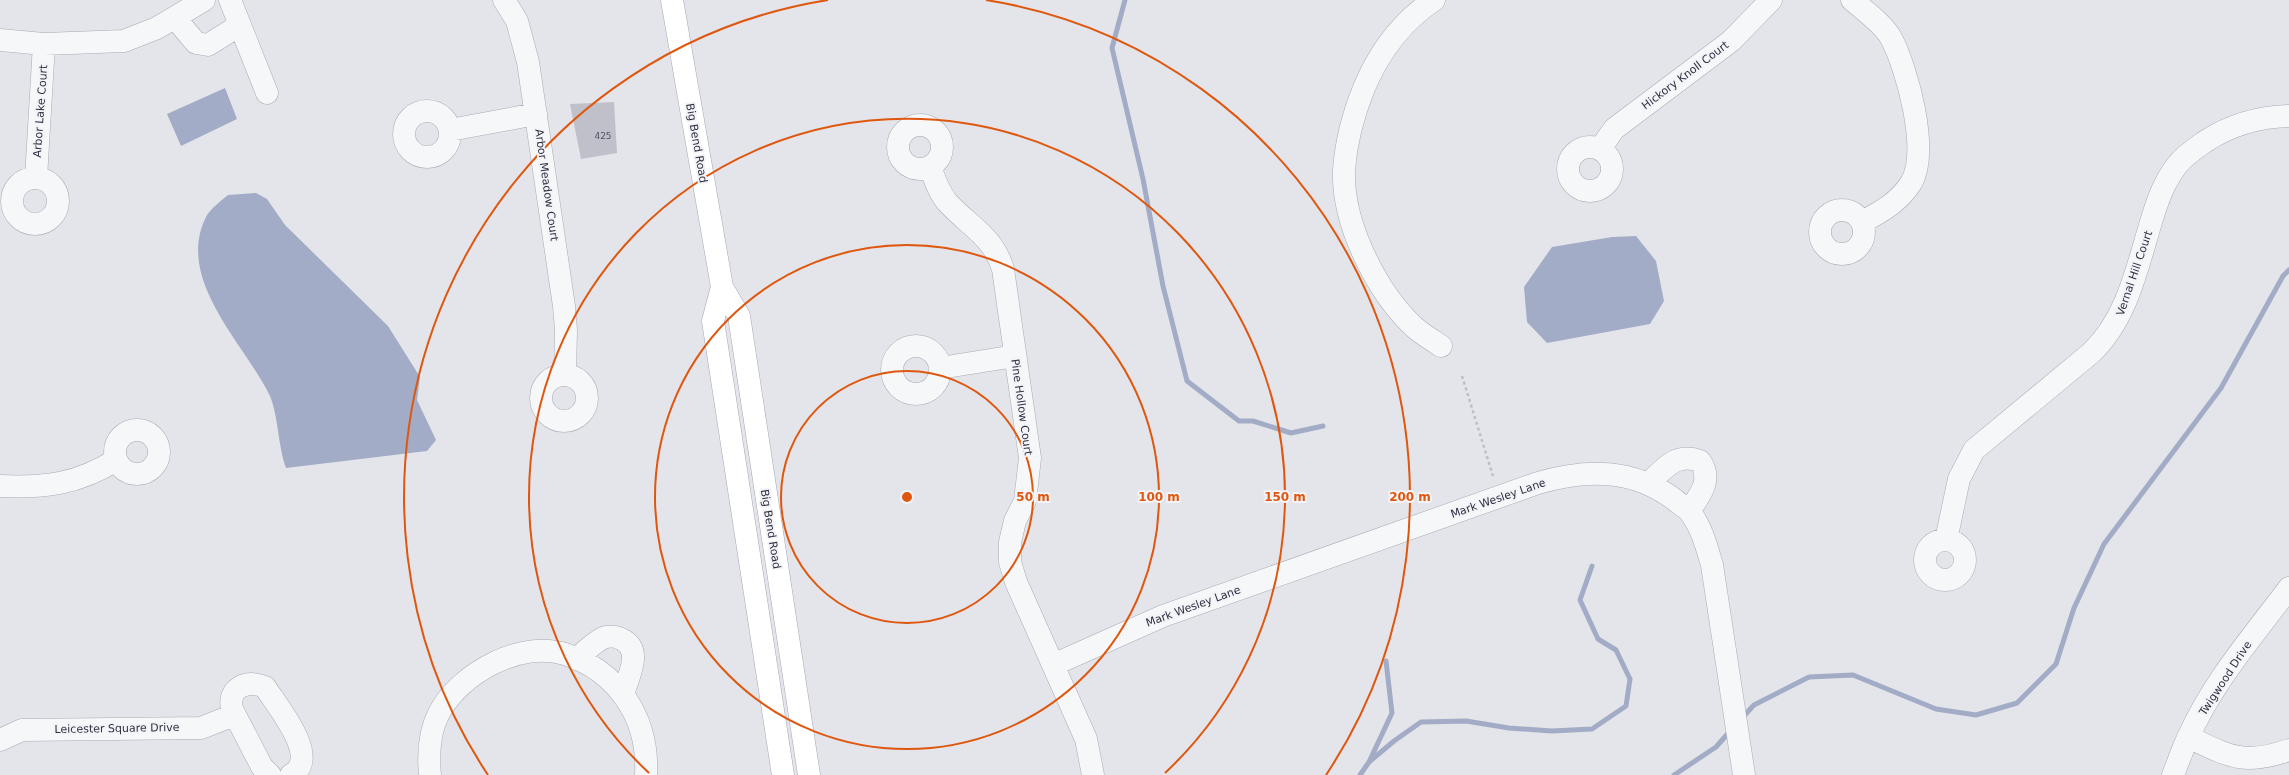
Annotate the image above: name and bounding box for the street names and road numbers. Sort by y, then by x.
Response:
street label: Hickory Knoll Court [1639,38,1732,112]
street label: Arbor Lake Court [31,63,50,158]
street label: Big Bend Road [683,102,710,184]
street label: Arbor Meadow Court [532,128,561,243]
street label: Vernal Hill Court [2114,228,2155,317]
street label: Pine Hollow Court [1008,358,1035,457]
street label: Mark Wesley Lane [1449,476,1548,521]
street label: Big Bend Road [758,488,783,570]
street label: Mark Wesley Lane [1144,583,1242,630]
street label: Twigwood Drive [2196,638,2254,719]
street label: Leicester Square Drive [54,721,180,736]

